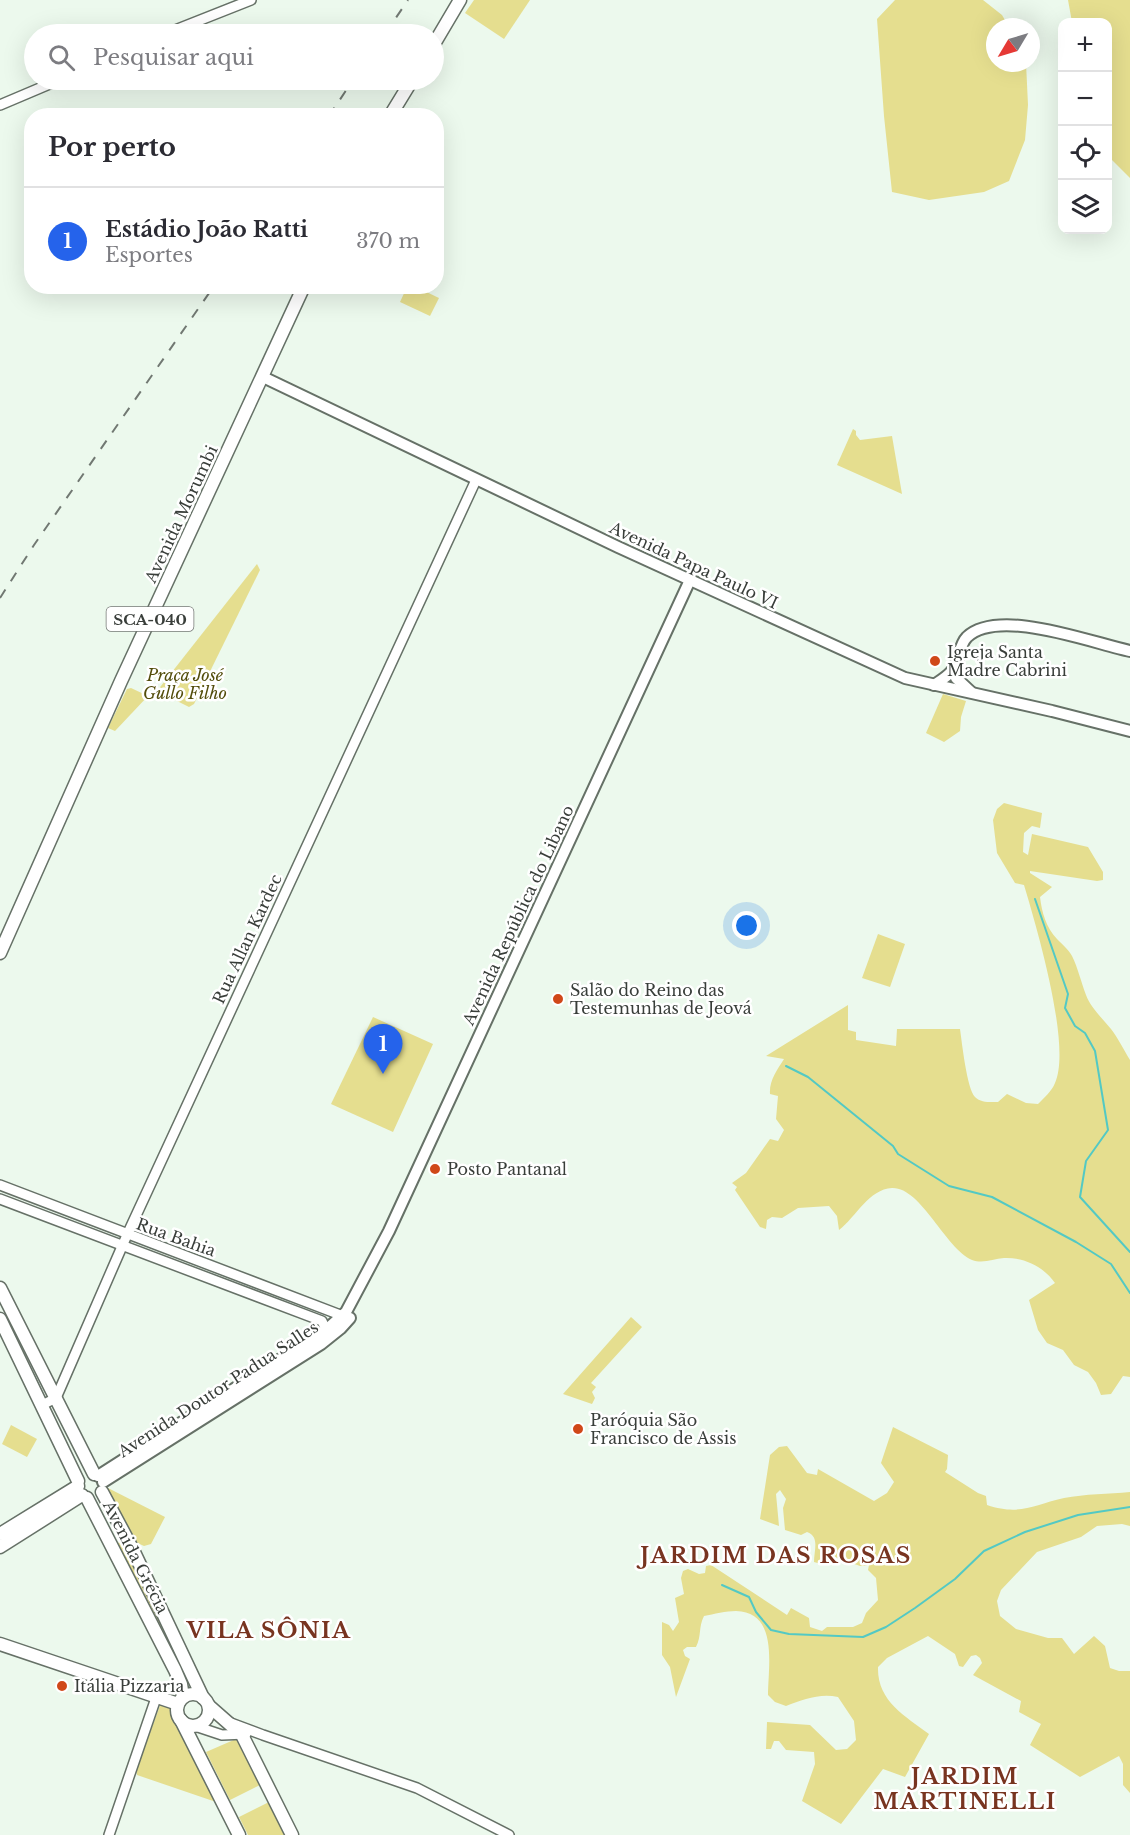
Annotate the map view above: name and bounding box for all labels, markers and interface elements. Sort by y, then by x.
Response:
north arrow [986,18,1040,72]
map controls [1058,18,1112,234]
button: + [1058,18,1112,72]
search box [24,24,444,90]
icon: search [45,41,78,74]
text: Pesquisar aqui [93,44,254,71]
button: − [1058,72,1112,126]
button: locate [1058,126,1112,180]
text: Por perto [48,131,176,163]
button: layers [1058,180,1112,234]
text: Estádio João Ratti [105,216,308,243]
text: 1 [63,229,72,253]
text: 370 m [356,229,420,253]
text: Esportes [105,243,193,267]
street label: Avenida Morumbi [140,442,222,587]
street label: Avenida Papa Paulo VI [606,517,781,613]
road number: SCA-040 [106,607,194,631]
place label: Igreja Santa Madre Cabrini [947,642,1068,680]
marker: Igreja Santa Madre Cabrini [928,654,942,668]
park label: Praça José Gullo Filho [143,665,227,703]
street label: Avenida República do Libano [458,802,578,1029]
street label: Rua Allan Kardec [208,871,286,1007]
your location [732,911,761,940]
place label: Salão do Reino das Testemunhas de Jeová [570,980,752,1018]
marker: Salão do Reino das Testemunhas de Jeová [551,992,565,1006]
pin: 1 [364,1024,403,1074]
place label: Posto Pantanal [447,1159,567,1179]
marker: Posto Pantanal [428,1162,442,1176]
street label: Rua Bahia [134,1213,219,1261]
street label: Avenida Doutor Padua Salles [113,1317,322,1462]
place label: Paróquia São Francisco de Assis [590,1410,737,1448]
marker: Paróquia São Francisco de Assis [571,1422,585,1436]
street label: Avenida Grécia [98,1496,173,1617]
district label: JARDIM DAS ROSAS [636,1542,912,1569]
district label: VILA SÔNIA [186,1616,351,1644]
place label: Itália Pizzaria [74,1676,184,1696]
marker: Itália Pizzaria [55,1679,69,1693]
district label: JARDIM MARTINELLI [873,1763,1057,1815]

